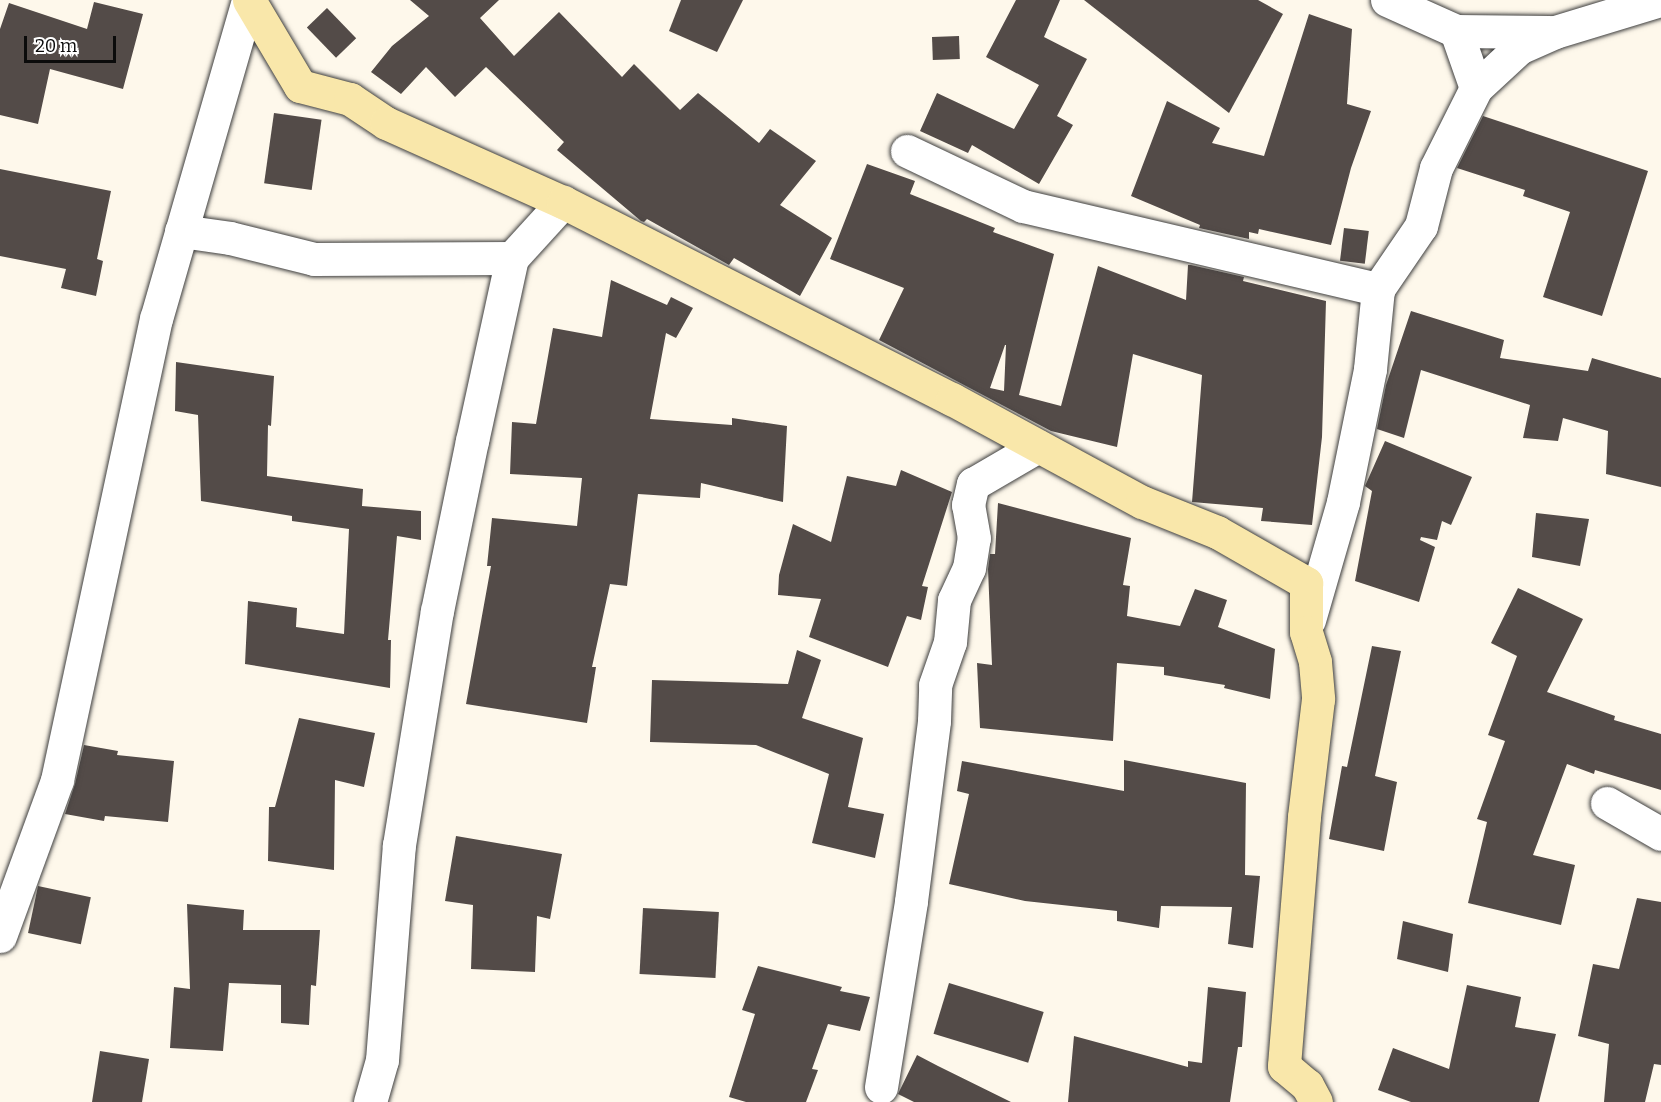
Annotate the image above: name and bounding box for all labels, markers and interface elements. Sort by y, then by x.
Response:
scale bar [27,24,118,62]
text: 20 m [35,35,77,57]

